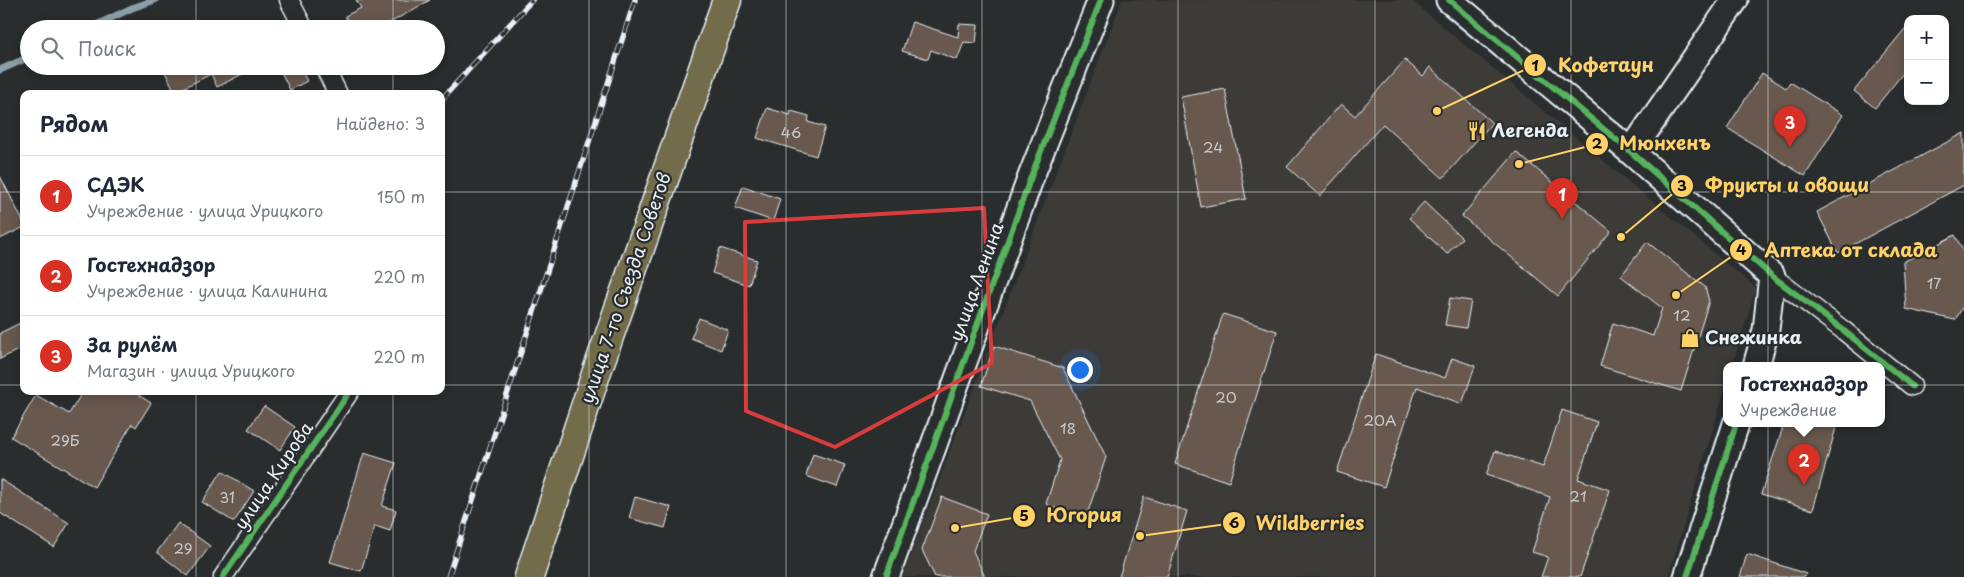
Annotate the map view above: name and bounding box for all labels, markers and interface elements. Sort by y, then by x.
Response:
map controls [1904,15,1949,105]
button: + [1904,15,1949,60]
search box [20,20,445,75]
icon: search [38,34,66,62]
text: Поиск [78,34,136,62]
callout: Кофетаун [1523,48,1664,82]
text: Кофетаун [1558,50,1654,78]
text: 1 [1531,53,1539,76]
button: − [1904,60,1949,105]
pin: 3 [1774,106,1806,147]
text: Рядом [40,107,108,139]
text: Найдено: 3 [336,111,425,135]
place label: Легенда [1492,116,1569,143]
house number: 46 [781,120,801,143]
restaurant icon: Легенда [1466,120,1488,142]
callout: Мюнхенъ [1584,127,1721,161]
text: Мюнхенъ [1619,128,1711,156]
text: 2 [1592,131,1603,154]
house number: 24 [1203,135,1223,158]
street label: улица 7-го Съезда Советов [572,168,677,407]
callout: Фрукты и овощи [1669,169,1880,203]
text: СДЭК [87,170,144,198]
text: Фрукты и овощи [1705,170,1869,198]
text: 3 [1677,173,1687,196]
pin: 1 [1546,178,1578,219]
text: 1 [52,184,60,208]
text: 150 m [377,184,425,208]
text: Учреждение · улица Урицкого [87,198,323,222]
street label: улица Ленина [942,218,1010,345]
callout: Аптека от склада [1729,233,1948,267]
text: Аптека от склада [1765,235,1937,263]
text: 4 [1736,237,1746,260]
text: Гостехнадзор [87,250,215,278]
text: 2 [50,264,62,288]
text: 220 m [374,264,425,288]
house number: 17 [1927,271,1941,294]
text: Учреждение · улица Калинина [87,278,328,302]
house number: 12 [1673,303,1691,326]
place label: Снежинка [1705,323,1802,350]
shop icon: Снежинка [1679,327,1701,349]
text: За рулём [87,330,177,358]
text: 3 [51,344,61,368]
text: 220 m [374,344,425,368]
your location [1067,357,1093,383]
text: Магазин · улица Урицкого [87,358,295,382]
popup [1723,362,1885,427]
text: Гостехнадзор [1740,369,1868,397]
house number: 20 [1215,385,1237,408]
text: Учреждение [1740,397,1837,421]
house number: 20А [1364,408,1396,431]
street label: улица Кирова [227,415,319,535]
house number: 18 [1060,416,1076,439]
house number: 29Б [51,428,80,451]
pin: 2 [1788,444,1820,485]
house number: 21 [1569,484,1587,507]
house number: 31 [219,485,235,508]
callout: Югория [1011,499,1132,533]
text: Югория [1046,500,1122,528]
text: 5 [1019,503,1029,526]
callout: Wildberries [1221,506,1375,540]
text: Wildberries [1256,508,1364,536]
text: 6 [1229,510,1240,533]
house number: 29 [173,536,193,559]

